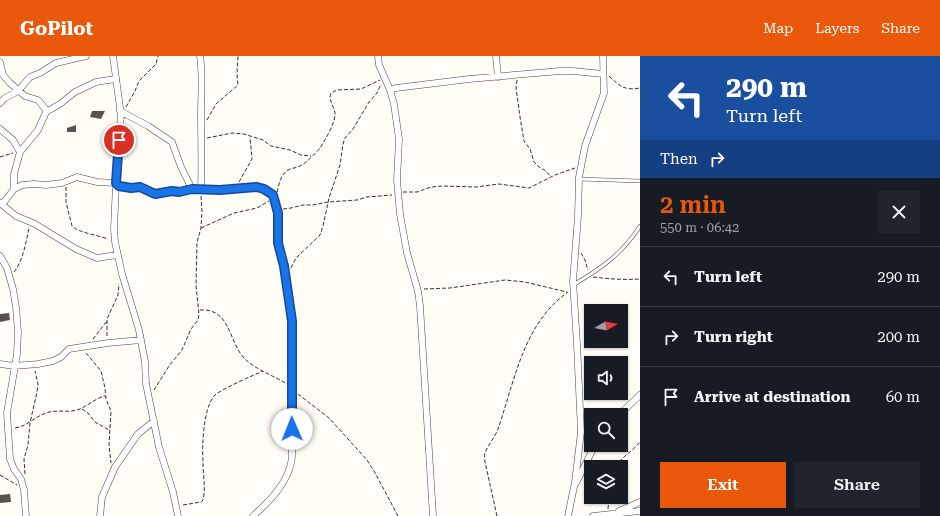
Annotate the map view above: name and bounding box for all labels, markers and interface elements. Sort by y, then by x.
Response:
text: GoPilot [20,17,93,40]
text: Map [763,20,793,36]
text: Layers [815,20,859,36]
text: Share [881,20,920,36]
text: 290 m [726,71,807,104]
icon: left [660,72,712,124]
text: Turn left [726,105,802,126]
pin [102,123,136,157]
icon: arrive [108,129,130,151]
icon: right [706,148,728,170]
text: Then [660,150,698,168]
text: 2 min [660,191,726,219]
button: close [878,191,920,233]
text: 550 m · 06:42 [660,220,739,235]
icon: left [660,266,682,288]
text: Turn left [694,268,762,286]
text: 290 m [877,268,920,286]
north arrow [584,304,628,348]
map controls [584,304,628,504]
icon: right [660,326,682,348]
text: Turn right [694,328,773,346]
text: 200 m [877,328,920,346]
button: sound [584,356,628,400]
icon: arrive [660,386,682,408]
text: Arrive at destination [694,388,850,406]
text: 60 m [886,388,920,406]
position arrow [271,408,313,450]
button: search [584,408,628,452]
button: layers [584,460,628,504]
button: Exit [660,462,786,508]
button: Share [794,462,920,508]

